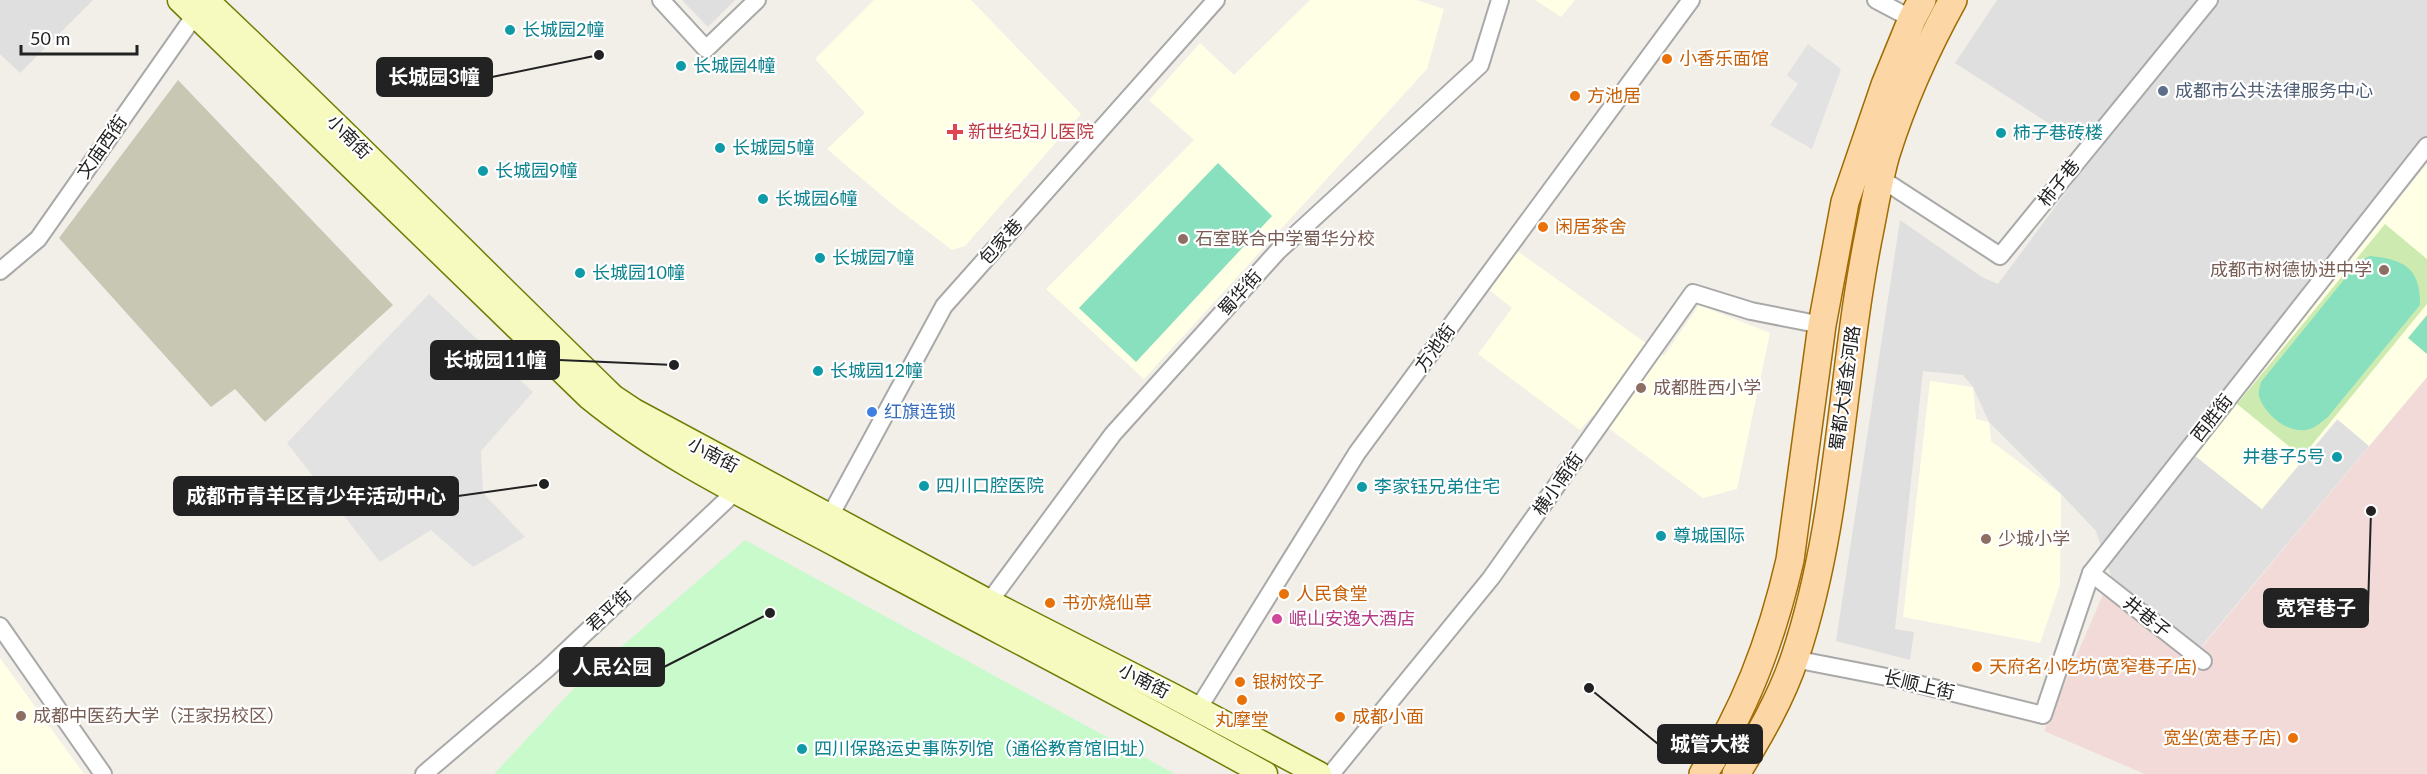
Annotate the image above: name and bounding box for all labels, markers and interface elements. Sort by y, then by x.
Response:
scale bar [21,18,136,56]
place label: 长城园2幢 [522,18,604,40]
marker: 长城园2幢 [503,23,517,37]
text: 50 m [30,27,70,49]
place label: 小香乐面馆 [1679,47,1769,69]
marker: 小香乐面馆 [1660,52,1674,66]
place label: 长城园4幢 [693,54,775,76]
callout: 长城园3幢 [377,58,492,96]
marker: 长城园4幢 [674,59,688,73]
text: 长城园3幢 [388,64,480,88]
place label: 成都市公共法律服务中心 [2175,79,2373,101]
place label: 方池居 [1587,84,1641,106]
marker: 成都市公共法律服务中心 [2156,84,2170,98]
marker: 方池居 [1568,89,1582,103]
street label: 小南街 [323,109,377,163]
street label: 文庙西街 [72,111,131,182]
place label: 新世纪妇儿医院 [968,120,1094,142]
place label: 柿子巷砖楼 [2013,121,2103,143]
marker: 新世纪妇儿医院 [946,123,964,141]
marker: 柿子巷砖楼 [1994,126,2008,140]
place label: 长城园5幢 [732,136,814,158]
marker: 长城园5幢 [713,141,727,155]
street label: 柿子巷 [2033,154,2084,210]
place label: 长城园9幢 [495,159,577,181]
marker: 长城园9幢 [476,164,490,178]
place label: 长城园6幢 [775,187,857,209]
marker: 长城园6幢 [756,192,770,206]
street label: 包家巷 [974,214,1026,269]
place label: 闲居茶舍 [1555,215,1627,237]
marker: 闲居茶舍 [1536,220,1550,234]
place label: 石室联合中学蜀华分校 [1195,227,1375,249]
marker: 石室联合中学蜀华分校 [1176,232,1190,246]
place label: 长城园7幢 [832,246,914,268]
marker: 长城园7幢 [813,251,827,265]
place label: 成都市树德协进中学 [2210,258,2372,280]
place label: 长城园10幢 [592,261,685,283]
marker: 成都市树德协进中学 [2377,263,2391,277]
street label: 蜀华街 [1213,265,1265,320]
marker: 长城园10幢 [573,266,587,280]
street label: 方池街 [1409,319,1459,376]
street label: 蜀都大道金河路 [1824,324,1864,452]
callout: 长城园11幢 [431,341,559,379]
text: 长城园11幢 [443,347,547,371]
place label: 长城园12幢 [830,359,923,381]
marker: 长城园12幢 [811,364,825,378]
place label: 成都胜西小学 [1653,376,1761,398]
marker: 成都胜西小学 [1634,381,1648,395]
street label: 西胜街 [2186,389,2237,445]
place label: 红旗连锁 [884,400,956,422]
marker: 红旗连锁 [865,405,879,419]
street label: 小南街 [684,432,742,477]
place label: 井巷子5号 [2243,445,2325,467]
street label: 横小南街 [1528,448,1587,519]
marker: 井巷子5号 [2330,450,2344,464]
place label: 四川口腔医院 [936,474,1044,496]
place label: 李家钰兄弟住宅 [1374,475,1500,497]
callout: 成都市青羊区青少年活动中心 [174,477,458,515]
marker: 四川口腔医院 [917,479,931,493]
marker: 李家钰兄弟住宅 [1355,480,1369,494]
text: 成都市青羊区青少年活动中心 [186,483,446,507]
place label: 尊城国际 [1673,524,1745,546]
place label: 少城小学 [1998,527,2070,549]
marker: 尊城国际 [1654,529,1668,543]
marker: 少城小学 [1979,532,1993,546]
place label: 人民食堂 [1296,582,1368,604]
street label: 君平街 [581,583,636,636]
marker: 人民食堂 [1277,587,1291,601]
callout: 宽窄巷子 [2264,589,2368,627]
place label: 书亦烧仙草 [1062,591,1152,613]
street label: 井巷子 [2120,591,2176,642]
text: 宽窄巷子 [2276,595,2356,619]
marker: 书亦烧仙草 [1043,596,1057,610]
place label: 岷山安逸大酒店 [1289,607,1415,629]
marker: 岷山安逸大酒店 [1270,612,1284,626]
callout: 人民公园 [560,648,664,686]
text: 人民公园 [572,654,652,678]
place label: 天府名小吃坊(宽窄巷子店) [1989,655,2197,677]
street label: 小南街 [1115,658,1174,702]
marker: 天府名小吃坊(宽窄巷子店) [1970,660,1984,674]
street label: 长顺上街 [1882,665,1957,703]
place label: 银树饺子 [1252,670,1324,692]
marker: 银树饺子 [1233,675,1247,689]
marker: 丸摩堂 [1235,693,1249,707]
place label: 成都中医药大学（汪家拐校区） [33,704,285,726]
place label: 成都小面 [1352,705,1424,727]
place label: 丸摩堂 [1215,708,1269,730]
marker: 成都中医药大学（汪家拐校区） [14,709,28,723]
marker: 成都小面 [1333,710,1347,724]
callout: 城管大楼 [1658,725,1762,763]
place label: 宽坐(宽巷子店) [2163,726,2281,748]
text: 城管大楼 [1670,731,1750,755]
marker: 宽坐(宽巷子店) [2286,731,2300,745]
place label: 四川保路运史事陈列馆（通俗教育馆旧址） [814,737,1156,759]
marker: 四川保路运史事陈列馆（通俗教育馆旧址） [795,742,809,756]

